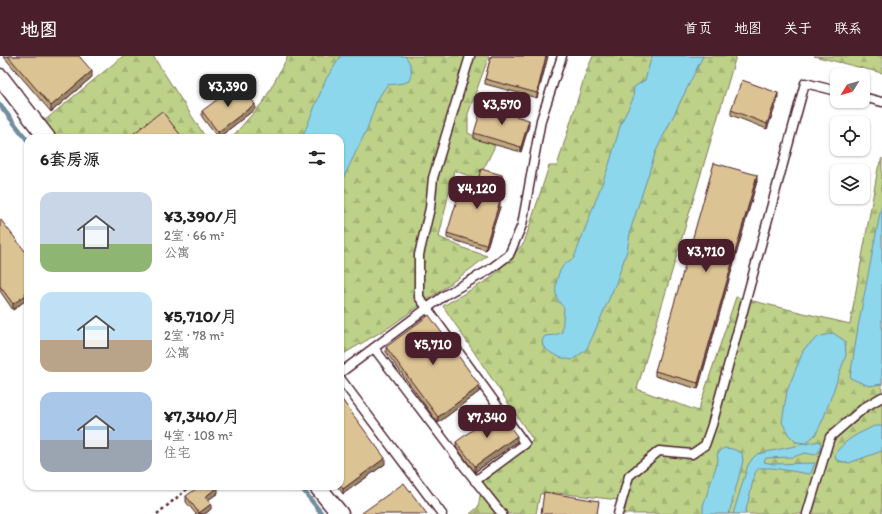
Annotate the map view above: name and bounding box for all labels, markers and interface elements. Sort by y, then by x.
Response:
text: 地图 [20,18,58,41]
text: 首页 [684,20,712,37]
text: 地图 [734,20,762,37]
text: 关于 [784,20,812,37]
text: 联系 [834,20,862,37]
north arrow [830,68,870,108]
map controls [830,68,870,204]
pin: ¥3,390 [195,74,261,108]
text: ¥3,390 [208,79,248,94]
pin: ¥3,570 [469,92,535,126]
text: ¥3,570 [483,97,521,112]
button: locate [830,116,870,156]
icon: filters [306,147,328,169]
text: 6套房源 [40,149,100,169]
button: layers [830,164,870,204]
pin: ¥4,120 [444,176,510,210]
text: ¥4,120 [457,181,497,196]
text: ¥3,390/月 [164,206,240,226]
icon: home [72,208,120,256]
text: 2室 · 66 m² [164,228,224,243]
pin: ¥3,710 [673,239,739,273]
text: ¥3,710 [687,244,725,259]
text: 公寓 [164,245,190,260]
text: ¥5,710/月 [164,306,237,326]
icon: home [72,308,120,356]
text: 2室 · 78 m² [164,328,224,343]
pin: ¥5,710 [400,332,466,366]
text: ¥5,710 [414,337,452,352]
text: 公寓 [164,345,190,360]
pin: ¥7,340 [454,405,520,439]
text: ¥7,340/月 [164,406,240,426]
icon: home [72,408,120,456]
text: ¥7,340 [467,410,507,425]
text: 4室 · 108 m² [164,428,233,443]
text: 住宅 [164,445,190,460]

